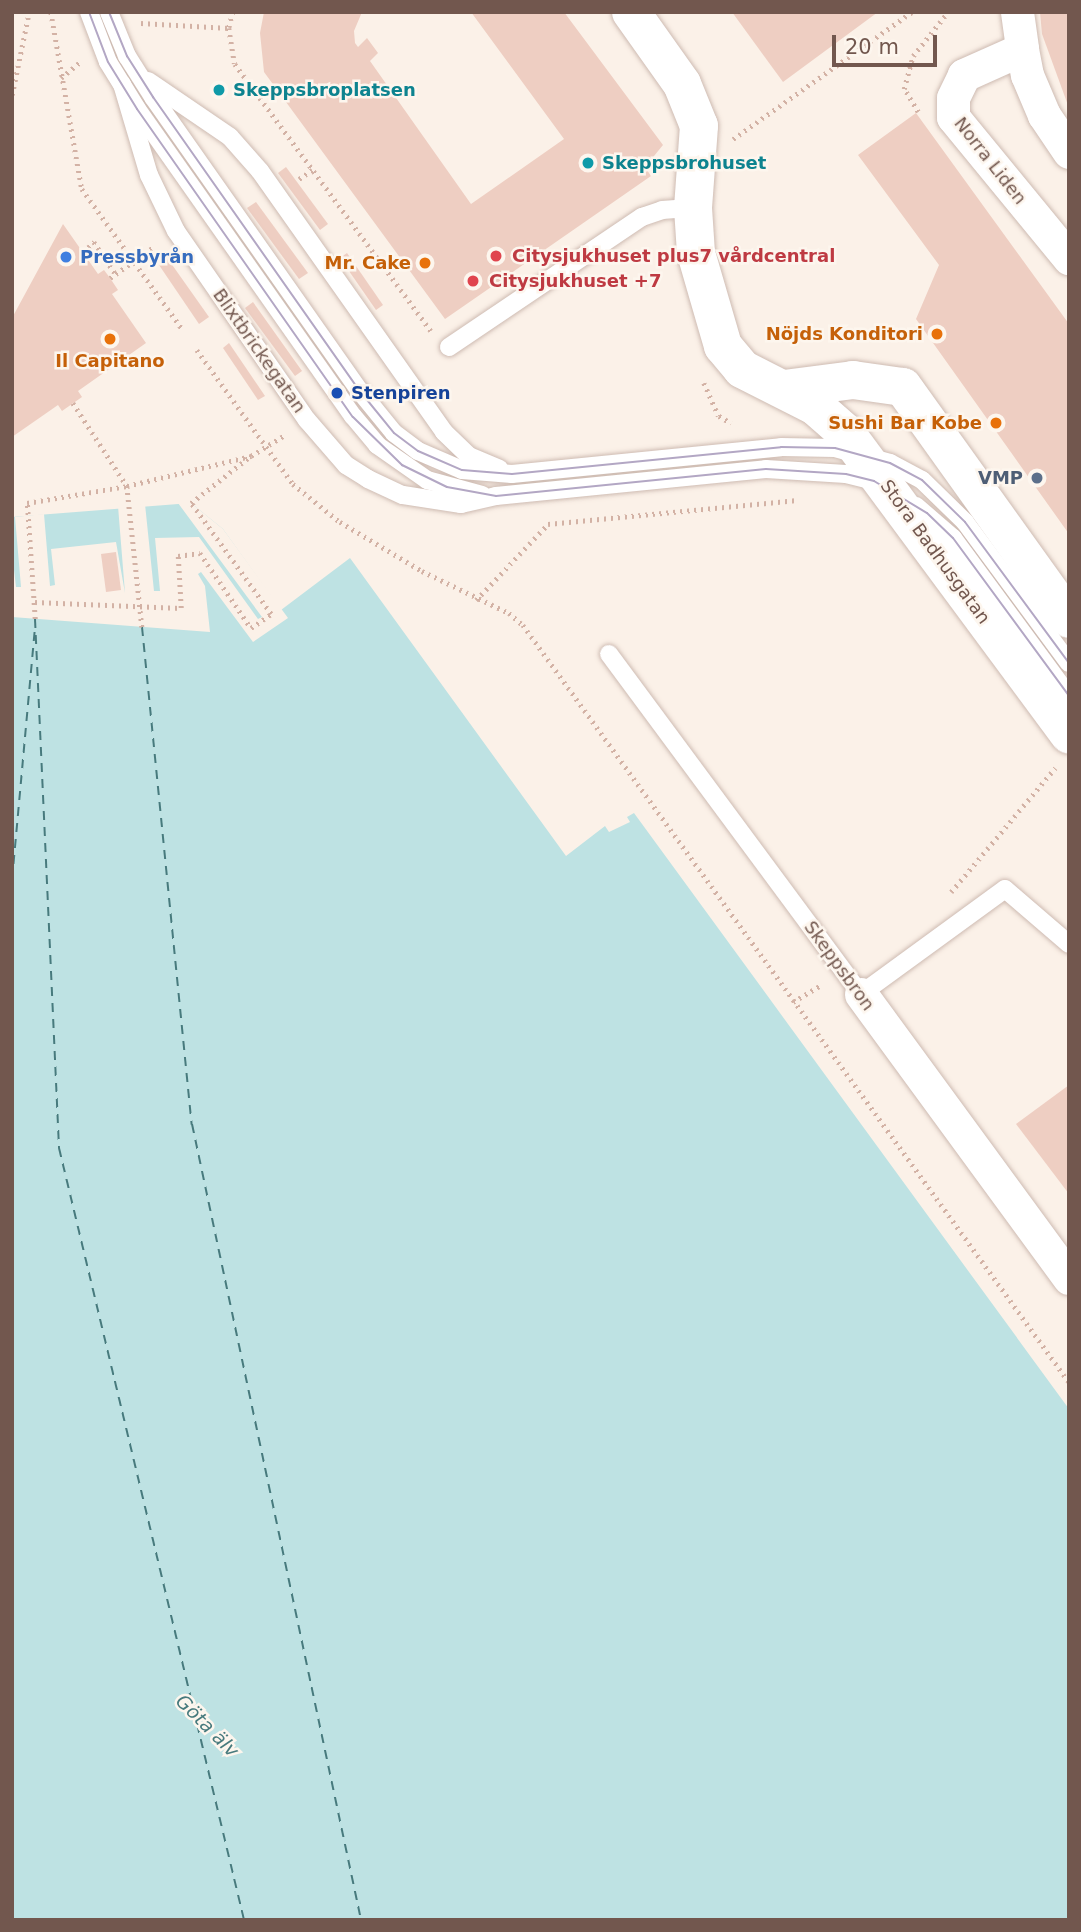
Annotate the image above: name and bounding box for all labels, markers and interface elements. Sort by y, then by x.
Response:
scale bar [836,21,941,65]
text: 20 m [845,35,899,59]
place label: Skeppsbroplatsen [233,79,416,101]
marker: Skeppsbroplatsen [211,82,227,98]
street label: Norra Liden [949,113,1031,209]
place label: Skeppsbrohuset [602,152,766,174]
marker: Skeppsbrohuset [580,155,596,171]
place label: Citysjukhuset plus7 vårdcentral [512,245,835,267]
place label: Pressbyrån [80,246,194,268]
marker: Citysjukhuset plus7 vårdcentral [486,246,506,266]
marker: Pressbyrån [58,249,74,265]
place label: Mr. Cake [325,252,411,274]
marker: Mr. Cake [417,255,433,271]
place label: Citysjukhuset +7 [489,270,661,292]
marker: Citysjukhuset +7 [463,271,483,291]
street label: Blixtbrickegatan [208,285,310,417]
place label: Nöjds Konditori [766,323,923,345]
marker: Nöjds Konditori [929,326,945,342]
marker: Il Capitano [102,331,118,347]
place label: Il Capitano [55,350,165,372]
place label: Stenpiren [351,382,451,404]
marker: Stenpiren [329,385,345,401]
place label: Sushi Bar Kobe [828,412,982,434]
marker: Sushi Bar Kobe [988,415,1004,431]
place label: VMP [978,467,1023,489]
marker: VMP [1029,470,1045,486]
street label: Stora Badhusgatan [876,476,994,628]
street label: Skeppsbron [799,917,879,1015]
water label: Göta älv [171,1690,243,1762]

